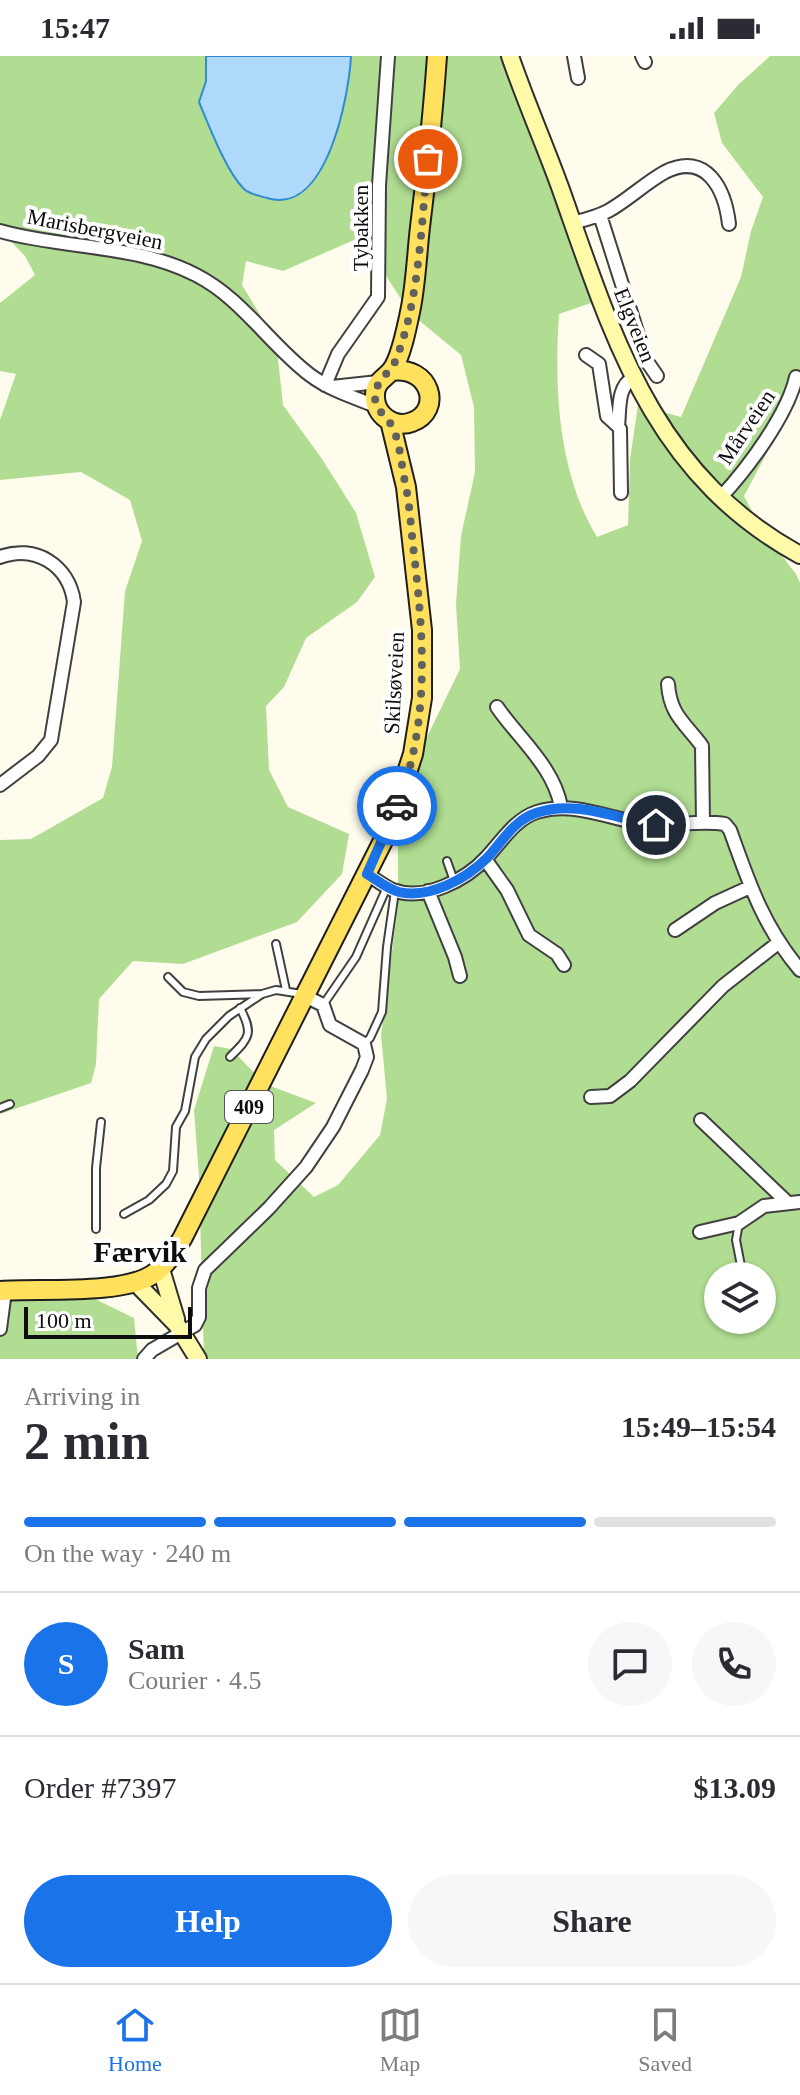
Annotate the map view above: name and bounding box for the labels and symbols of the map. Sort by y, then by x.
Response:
pin [394,125,462,193]
street label: Tybakken [348,185,373,271]
street label: Marisbergveien [25,204,165,254]
street label: Elgveien [609,284,661,366]
street label: Mårveien [712,385,780,469]
street label: Skilsøveien [379,631,409,735]
courier [357,766,437,846]
pin [622,791,690,859]
road number: 409 [225,1091,273,1123]
district label: Færvik [93,1235,187,1268]
scale bar [24,1303,192,1339]

